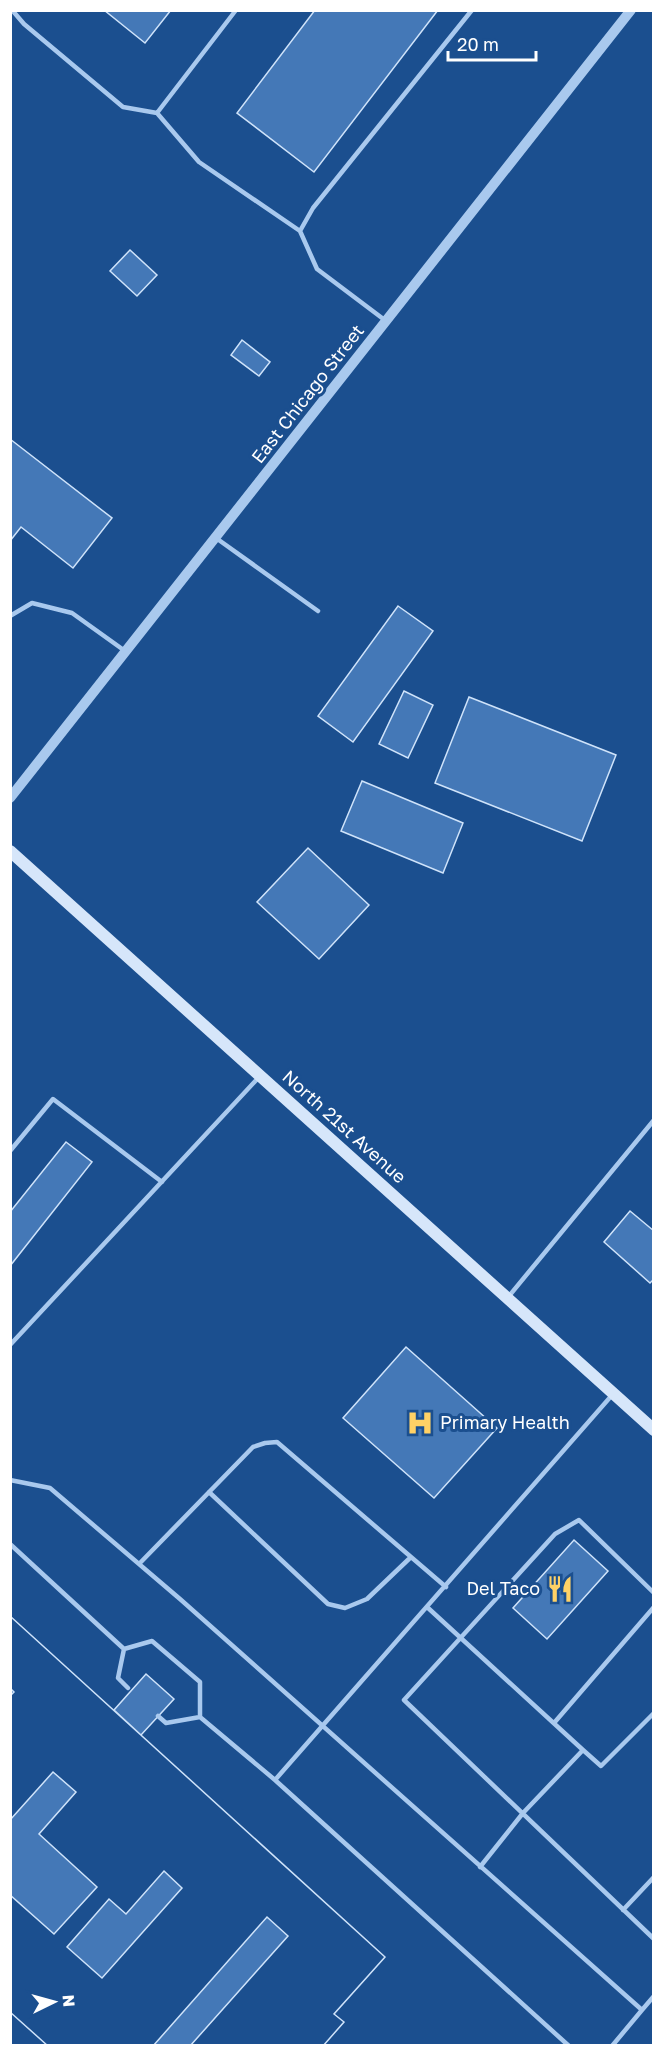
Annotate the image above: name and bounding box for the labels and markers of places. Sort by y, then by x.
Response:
hospital icon: Primary Health [405,1408,435,1438]
place label: Primary Health [440,1411,570,1433]
restaurant icon: Del Taco [545,1574,575,1604]
place label: Del Taco [466,1577,540,1599]

